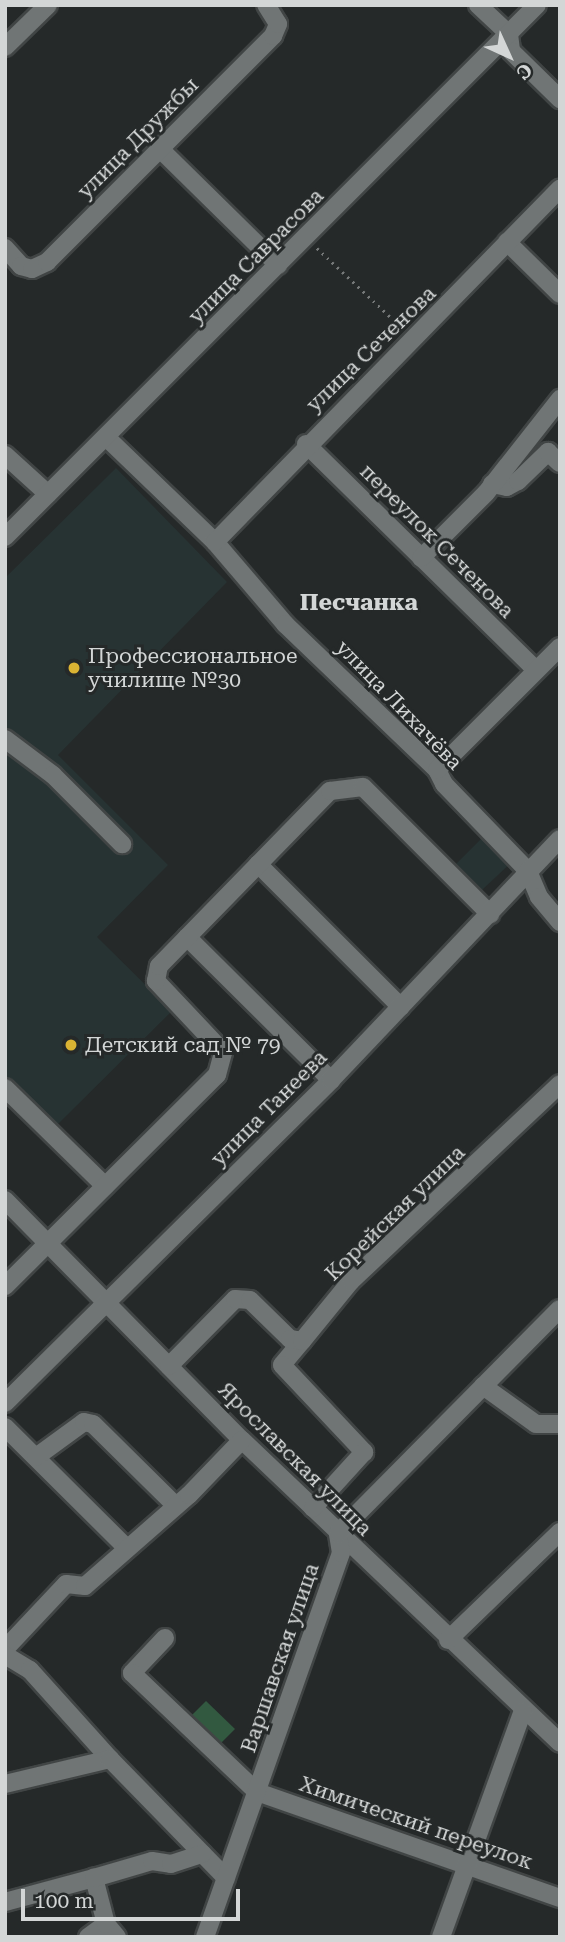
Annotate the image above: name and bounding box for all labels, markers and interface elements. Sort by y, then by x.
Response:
north arrow [474,21,544,91]
text: С [511,58,537,84]
street label: улица Дружбы [72,72,204,204]
street label: улица Саврасова [183,183,329,329]
street label: улица Сеченова [301,281,441,417]
street label: переулок Сеченова [355,459,519,623]
district label: Песчанка [300,589,418,617]
street label: улица Лихачёва [331,635,467,775]
place label: Профессиональное училище №30 [88,643,298,693]
marker: Профессиональное училище №30 [66,660,82,676]
place label: Детский сад № 79 [85,1032,280,1058]
marker: Детский сад № 79 [63,1037,79,1053]
street label: улица Танеева [206,1045,332,1171]
street label: Корейская улица [320,1140,470,1286]
street label: Ярославская улица [213,1377,377,1541]
street label: Варшавская улица [236,1560,324,1756]
street label: Химический переулок [296,1771,536,1875]
scale bar [24,1876,243,1920]
text: 100 m [34,1889,94,1913]

